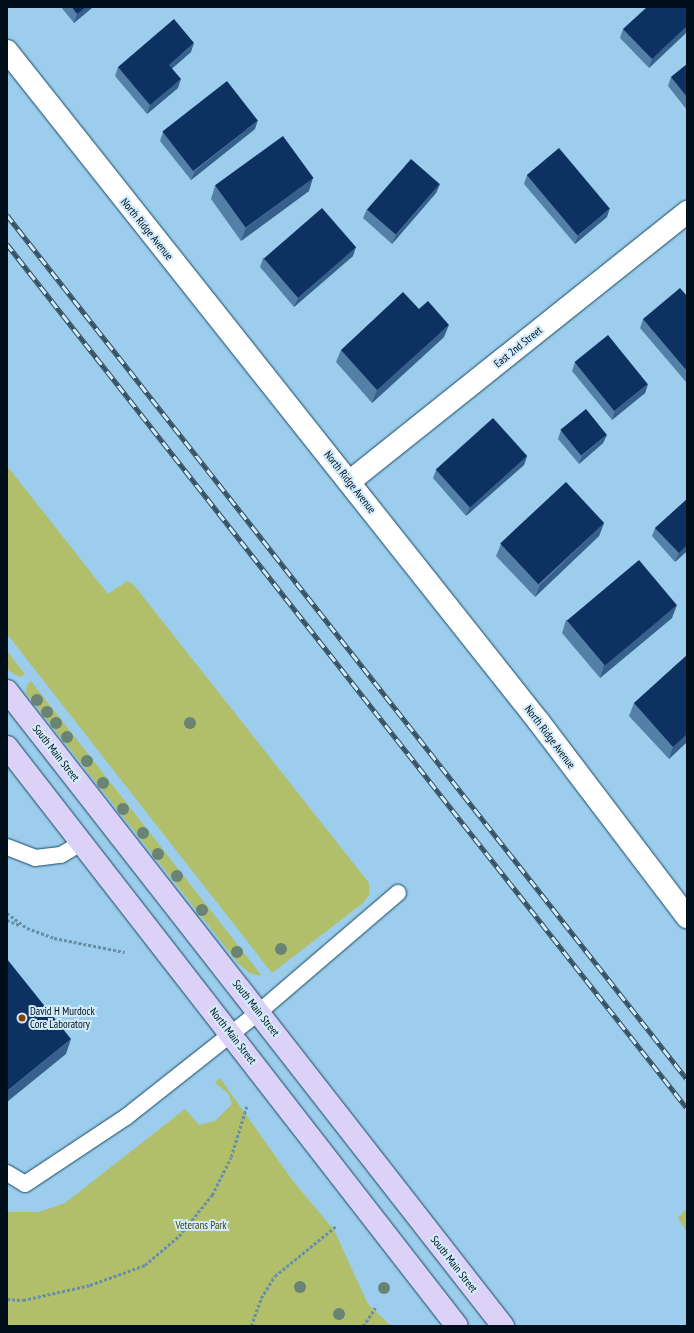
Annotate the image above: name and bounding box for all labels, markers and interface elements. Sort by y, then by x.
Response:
street label: North Ridge Avenue [118,195,176,263]
street label: East 2nd Street [491,324,545,370]
street label: North Ridge Avenue [321,448,379,516]
street label: North Ridge Avenue [522,703,578,771]
street label: South Main Street [30,722,82,784]
street label: South Main Street [230,977,282,1039]
place label: David H Murdock Core Laboratory [30,1005,95,1031]
street label: North Main Street [207,1005,259,1067]
marker: David H Murdock Core Laboratory [17,1013,27,1023]
park label: Veterans Park [175,1218,227,1232]
street label: South Main Street [428,1233,480,1295]

